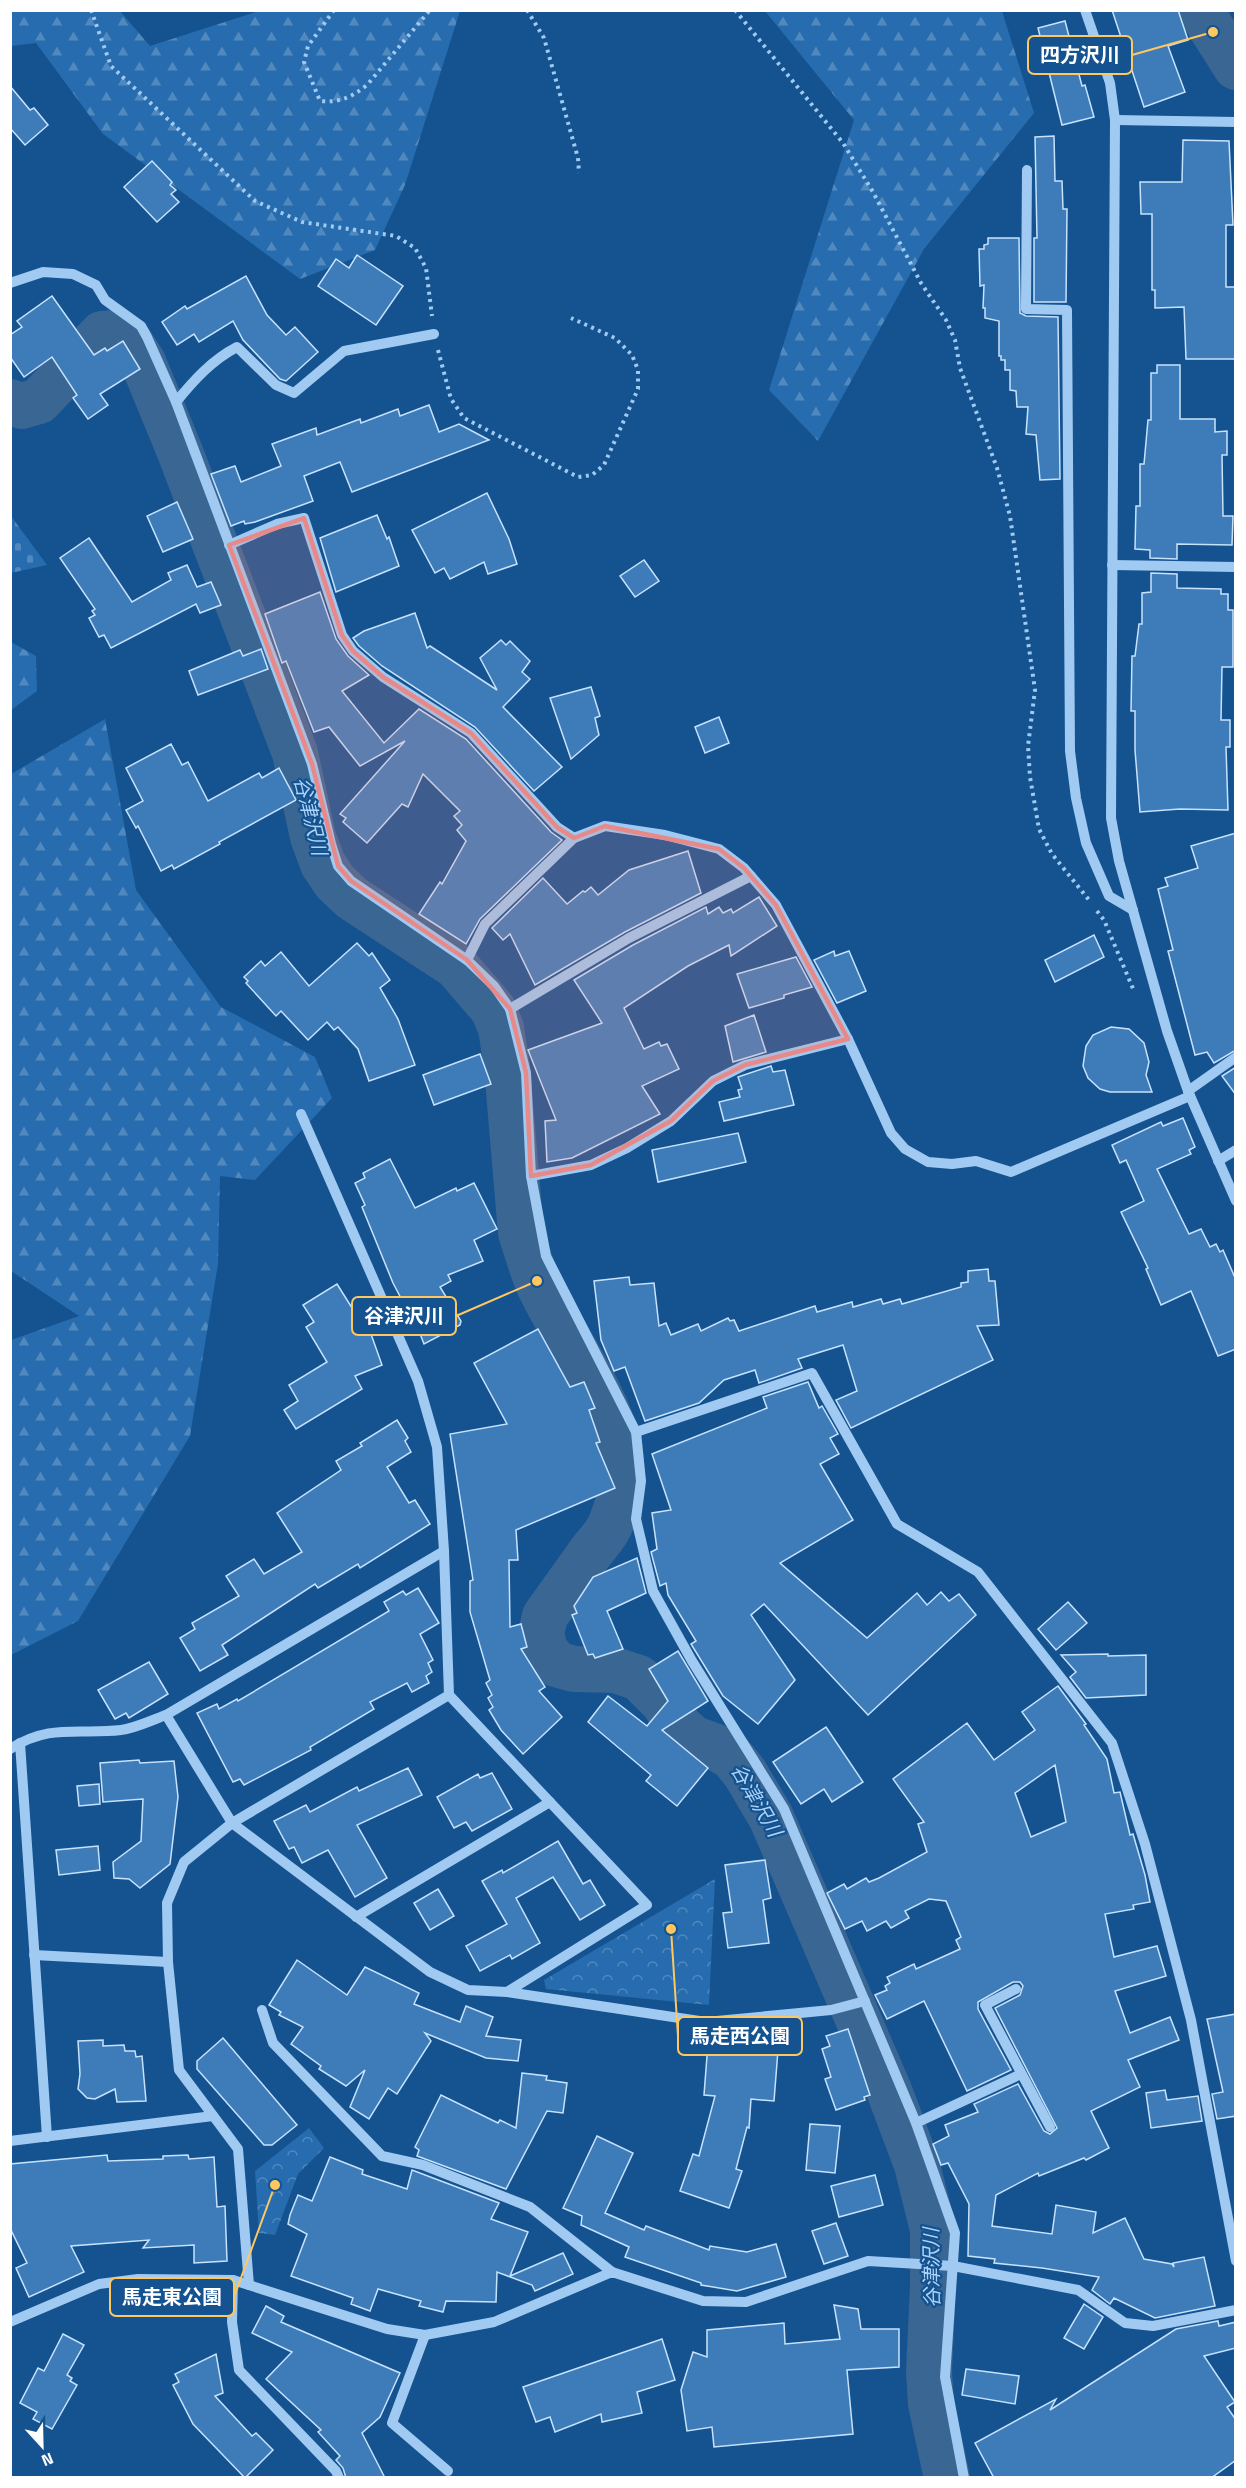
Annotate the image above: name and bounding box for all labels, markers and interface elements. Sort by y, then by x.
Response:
callout: 四方沢川 [1028,36,1132,74]
text: 四方沢川 [1040,39,1120,70]
water label: 谷津沢川 [286,773,336,861]
callout: 谷津沢川 [352,1297,456,1335]
text: 谷津沢川 [364,1300,444,1331]
water label: 谷津沢川 [724,1758,791,1844]
callout: 馬走西公園 [678,2017,802,2055]
text: 馬走西公園 [690,2020,790,2051]
water label: 谷津沢川 [915,2226,947,2308]
callout: 馬走東公園 [110,2278,234,2316]
text: 馬走東公園 [122,2281,222,2312]
north arrow [12,2416,72,2476]
text: N [38,2447,57,2473]

